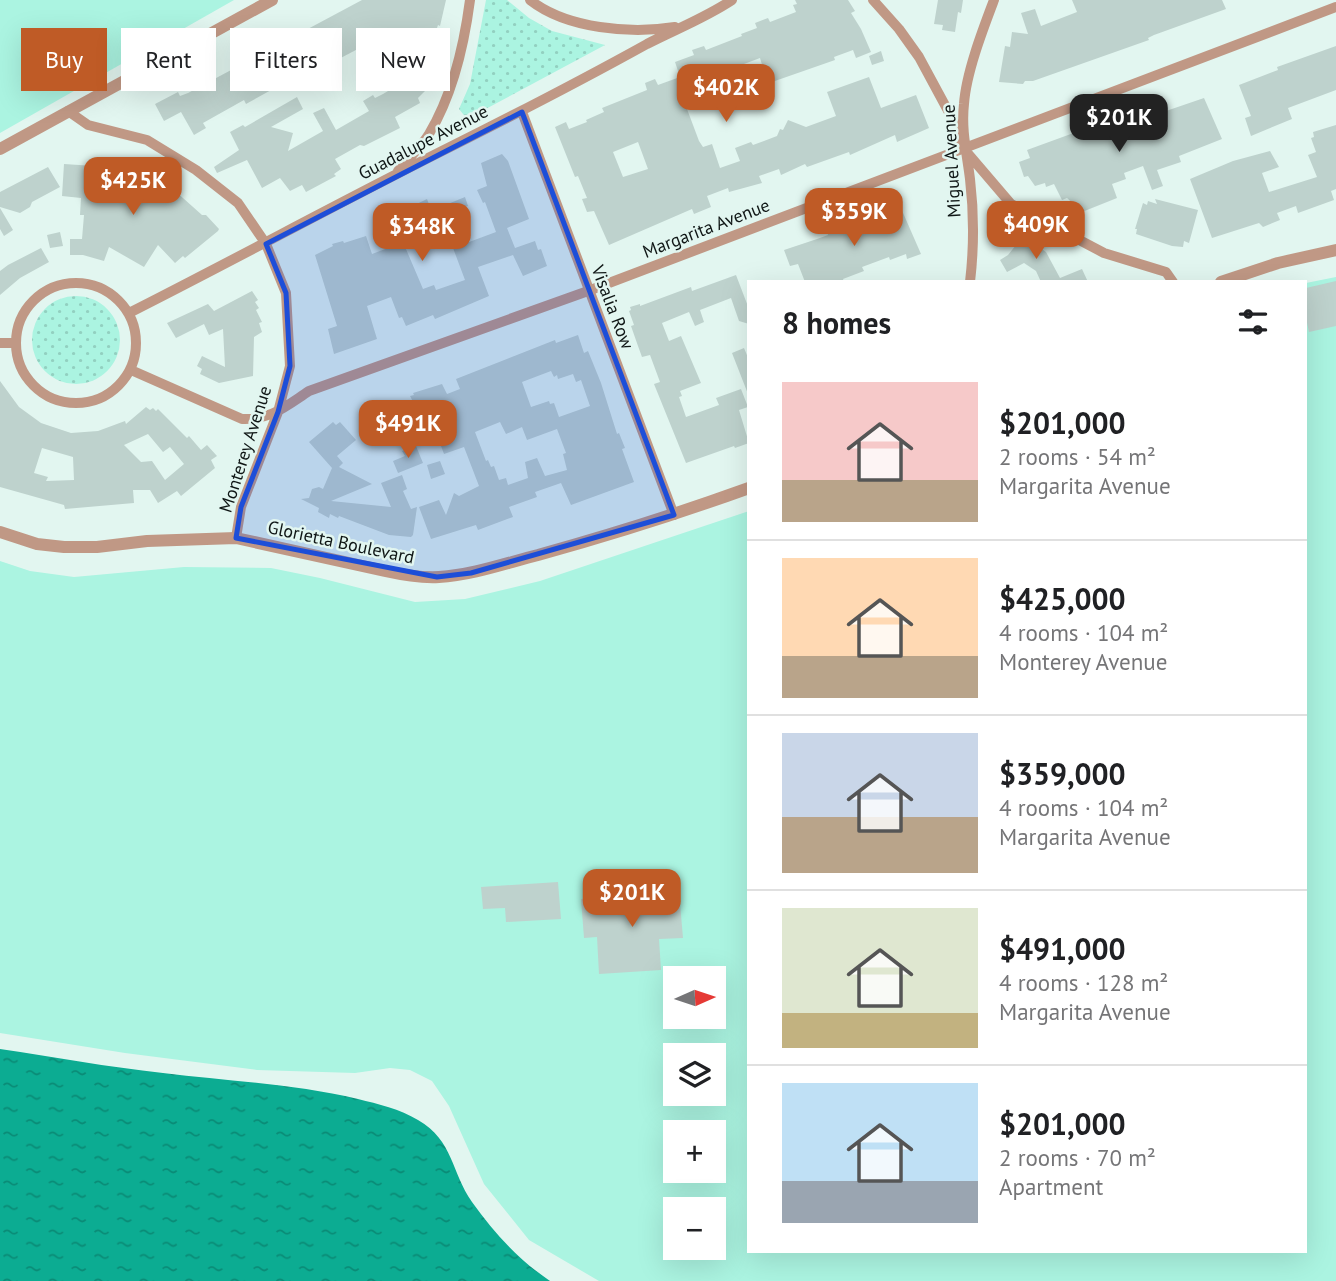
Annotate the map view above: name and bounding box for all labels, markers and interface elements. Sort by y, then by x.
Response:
chip: Buy [21,28,107,91]
chip: Rent [121,28,216,91]
chip: Filters [230,28,342,91]
chip: New [356,28,450,91]
pin: $402K [677,64,775,124]
text: $402K [693,72,759,101]
pin: $201K [1070,94,1168,154]
street label: Guadalupe Avenue [354,99,492,185]
text: $201K [1086,102,1152,131]
street label: Miguel Avenue [937,104,965,218]
pin: $425K [84,158,182,217]
text: $425K [100,165,166,194]
pin: $359K [805,188,903,248]
street label: Margarita Avenue [639,193,773,263]
text: $359K [821,196,887,225]
pin: $409K [987,202,1085,261]
pin: $348K [373,204,471,263]
text: $409K [1003,209,1069,238]
text: $348K [389,211,455,240]
street label: Visalia Row [586,261,640,353]
text: 8 homes [782,303,891,342]
icon: filters [1234,303,1272,341]
street label: Monterey Avenue [214,383,276,515]
pin: $491K [359,400,457,460]
text: $201,000 [999,403,1126,442]
text: $491K [375,408,441,437]
icon: home [838,410,922,494]
text: 2 rooms · 54 m² [999,442,1156,471]
text: Margarita Avenue [999,471,1171,500]
street label: Glorietta Boulevard [266,515,416,569]
text: $425,000 [999,579,1126,618]
icon: home [838,586,922,670]
text: 4 rooms · 104 m² [999,618,1168,647]
text: Monterey Avenue [999,647,1167,676]
text: $359,000 [999,754,1126,793]
icon: home [838,761,922,845]
text: 4 rooms · 104 m² [999,793,1168,822]
text: Margarita Avenue [999,822,1171,851]
pin: $201K [583,870,681,929]
text: $201K [599,877,665,906]
text: $491,000 [999,929,1126,968]
icon: home [838,936,922,1020]
north arrow [663,966,726,1029]
map controls [663,966,726,1260]
text: 4 rooms · 128 m² [999,968,1168,997]
text: Margarita Avenue [999,997,1171,1026]
button: layers [663,1043,726,1106]
text: $201,000 [999,1104,1126,1143]
icon: home [838,1111,922,1195]
button: + [663,1120,726,1183]
text: 2 rooms · 70 m² [999,1143,1156,1172]
text: Apartment [999,1172,1103,1201]
button: − [663,1197,726,1260]

